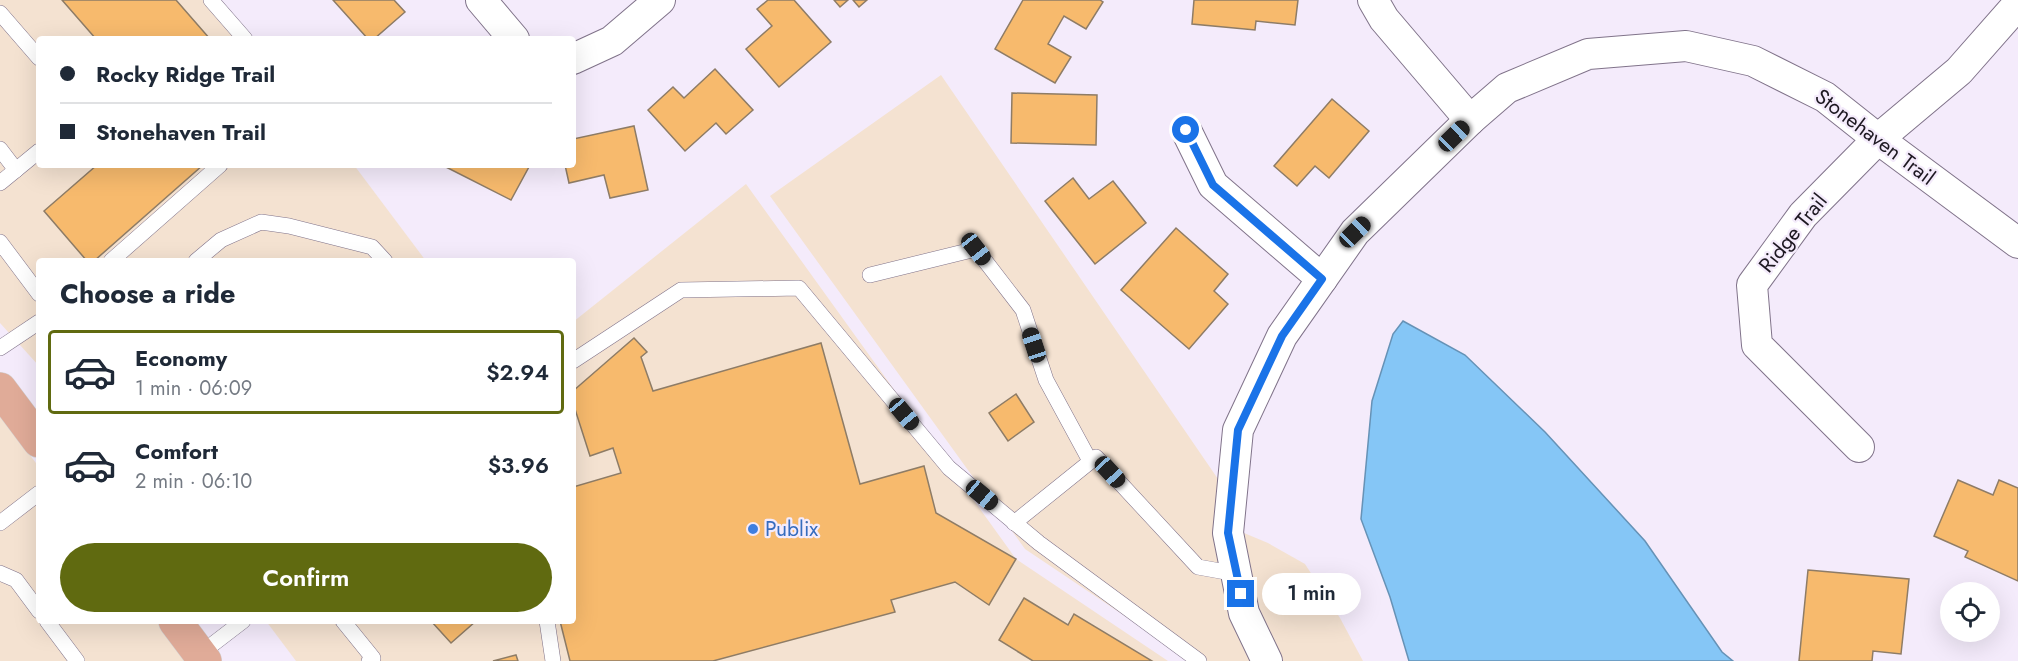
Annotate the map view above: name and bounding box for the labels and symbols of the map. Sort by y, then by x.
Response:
street label: Stonehaven Trail [1809,82,1941,192]
route start [1172,116,1199,143]
car [1435,117,1473,155]
street label: Ridge Trail [1752,187,1834,279]
car [1336,213,1374,251]
car [958,229,994,269]
car [1020,325,1048,365]
car [886,394,922,434]
car [1091,453,1129,491]
car [962,477,1002,513]
place label: Publix [765,514,818,544]
marker: Publix [746,522,760,536]
callout: 1 min [1262,573,1361,615]
route end [1227,580,1254,607]

